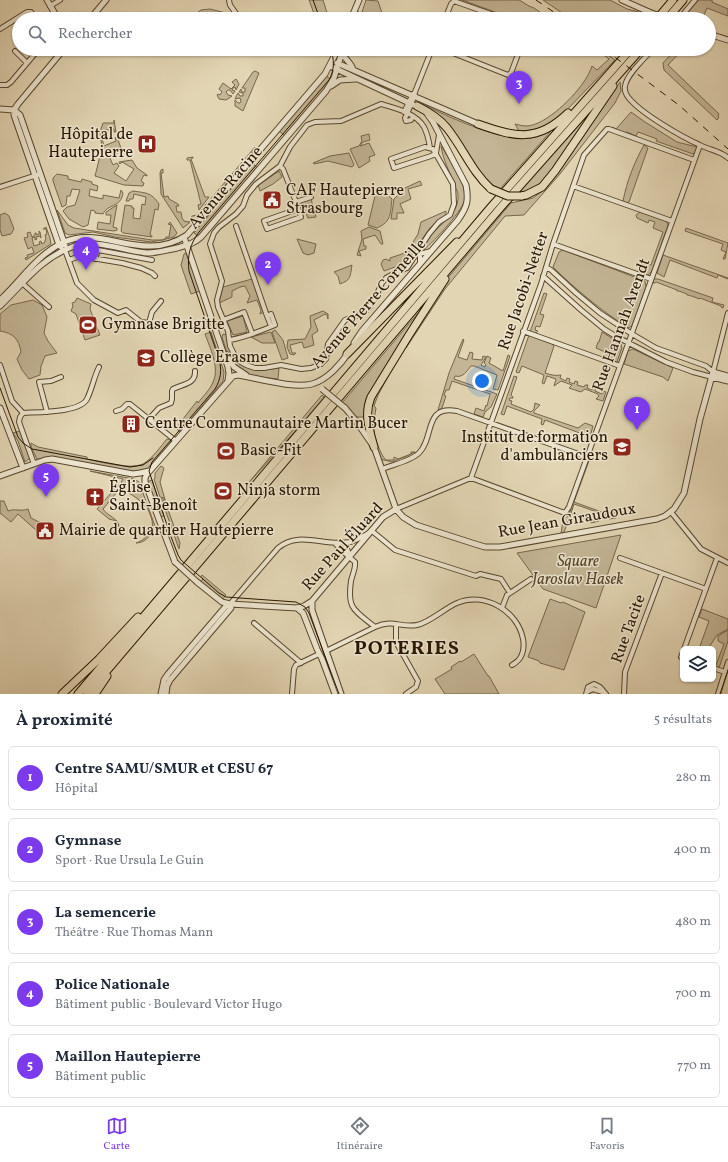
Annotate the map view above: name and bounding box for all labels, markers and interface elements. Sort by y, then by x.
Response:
search box [12,12,716,56]
icon: search [26,23,48,45]
text: Rechercher [58,24,132,45]
pin: 3 [506,71,532,104]
place label: Hôpital de Hautepierre [48,124,133,164]
hospital icon: Hôpital de Hautepierre [136,133,158,155]
street label: Avenue Racine [184,142,268,234]
place label: CAF Hautepierre Strasbourg [286,180,404,220]
public building icon: CAF Hautepierre Strasbourg [261,189,283,211]
street label: Rue Jacobi-Netter [493,229,555,353]
street label: Avenue Pierre Corneille [306,234,432,374]
pin: 4 [73,237,99,270]
pin: 2 [255,252,281,285]
street label: Rue Hannah Arendt [588,255,656,395]
sports icon: Gymnase Brigitte [77,314,99,336]
place label: Gymnase Brigitte [102,314,225,336]
school or university icon: Collège Erasme [135,347,157,369]
place label: Collège Erasme [160,347,268,369]
your location [472,371,492,391]
pin: 1 [624,397,650,430]
building icon: Centre Communautaire Martin Bucer [120,413,142,435]
place label: Centre Communautaire Martin Bucer [145,413,408,435]
place label: Institut de formation d'ambulanciers [461,427,608,467]
school or university icon: Institut de formation d'ambulanciers [611,436,633,458]
sports icon: Basic-Fit [215,440,237,462]
place label: Basic-Fit [240,440,302,462]
pin: 5 [33,464,59,497]
place label: Église Saint-Benoît [109,477,198,517]
sports icon: Ninja storm [212,480,234,502]
place label: Ninja storm [237,480,321,502]
church icon: Église Saint-Benoît [84,486,106,508]
street label: Rue Paul Éluard [297,498,389,596]
street label: Rue Jean Giraudoux [496,498,638,544]
public building icon: Mairie de quartier Hautepierre [34,520,56,542]
place label: Mairie de quartier Hautepierre [59,520,274,542]
park label: Square Jaroslav Hasek [530,551,624,591]
street label: Rue Tacite [606,592,652,666]
district label: POTERIES [354,635,460,663]
map controls [680,646,716,682]
button: layers [680,646,716,682]
text: À proximité [16,709,113,732]
text: 5 résultats [654,711,712,729]
text: Centre SAMU/SMUR et CESU 67 [55,759,273,780]
text: 1 [27,769,33,787]
text: 280 m [675,769,711,787]
text: Hôpital [55,780,98,798]
text: Gymnase [55,831,121,852]
text: 2 [27,841,33,859]
text: 400 m [674,841,711,859]
text: Sport · Rue Ursula Le Guin [55,852,204,870]
text: La semencerie [55,903,156,924]
text: 3 [27,913,33,931]
text: 480 m [675,913,711,931]
text: Théâtre · Rue Thomas Mann [55,924,213,942]
text: Police Nationale [55,975,170,996]
text: 4 [26,985,34,1003]
text: 700 m [675,985,711,1003]
text: Bâtiment public · Boulevard Victor Hugo [55,996,282,1014]
text: Maillon Hautepierre [55,1047,201,1068]
text: 5 [27,1057,33,1075]
text: 770 m [677,1057,711,1075]
text: Bâtiment public [55,1068,146,1086]
tab: Carte [103,1115,130,1154]
tab: Itinéraire [337,1115,383,1154]
tab: Favoris [590,1115,625,1154]

